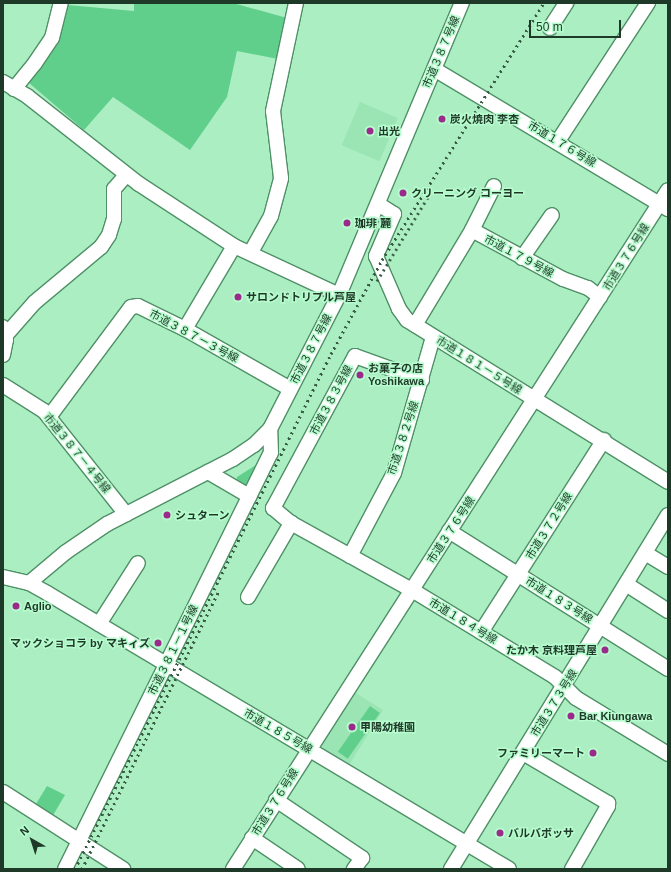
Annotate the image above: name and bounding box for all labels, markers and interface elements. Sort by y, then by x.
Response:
scale bar [531,12,623,38]
street label: 市道３８７号線 [420,14,462,90]
text: 50 m [536,20,563,34]
place label: 炭火焼肉 李杏 [450,112,519,126]
marker: 炭火焼肉 李杏 [437,114,447,124]
street label: 市道１７６号線 [526,119,598,169]
place label: 出光 [378,124,400,138]
marker: 出光 [365,126,375,136]
place label: クリーニング コーヨー [411,186,524,200]
marker: クリーニング コーヨー [398,188,408,198]
place label: 珈琲 麓 [355,216,391,230]
marker: 珈琲 麓 [342,218,352,228]
street label: 市道３７６号線 [600,221,652,293]
street label: 市道１７９号線 [482,232,556,280]
place label: サロンドトリプル芦屋 [246,290,356,304]
marker: サロンドトリプル芦屋 [233,292,243,302]
street label: 市道３８７－３号線 [147,307,241,365]
street label: 市道３８７号線 [288,312,334,386]
street label: 市道１８１－５号線 [434,333,524,397]
place label: お菓子の店 Yoshikawa [368,362,424,388]
street label: 市道３８３号線 [307,363,355,437]
marker: お菓子の店 Yoshikawa [355,370,365,380]
street label: 市道３８２号線 [385,399,421,477]
street label: 市道３８７－４号線 [41,410,113,496]
street label: 市道３７２号線 [523,490,575,562]
street label: 市道３７６号線 [424,494,478,566]
place label: シュターン [175,508,230,522]
marker: シュターン [162,510,172,520]
street label: 市道１８３号線 [523,574,595,626]
street label: 市道１８４号線 [427,596,499,646]
place label: Aglio [24,599,51,613]
marker: Aglio [11,601,21,611]
street label: 市道３８１－１号線 [145,603,201,697]
place label: マックショコラ by マキィズ [10,636,150,650]
marker: マックショコラ by マキィズ [153,638,163,648]
place label: たか木 京料理芦屋 [506,643,597,657]
marker: たか木 京料理芦屋 [600,645,610,655]
street label: 市道３７３号線 [528,667,580,739]
street label: 市道１８５号線 [241,706,315,756]
place label: Bar Kiungawa [579,709,652,723]
marker: Bar Kiungawa [566,711,576,721]
place label: 甲陽幼稚園 [360,720,415,734]
marker: 甲陽幼稚園 [347,722,357,732]
place label: ファミリーマート [497,746,585,760]
marker: ファミリーマート [588,748,598,758]
street label: 市道３７６号線 [249,766,301,838]
north arrow [12,820,52,860]
text: N [18,824,31,838]
place label: バルバボッサ [508,826,574,840]
marker: バルバボッサ [495,828,505,838]

